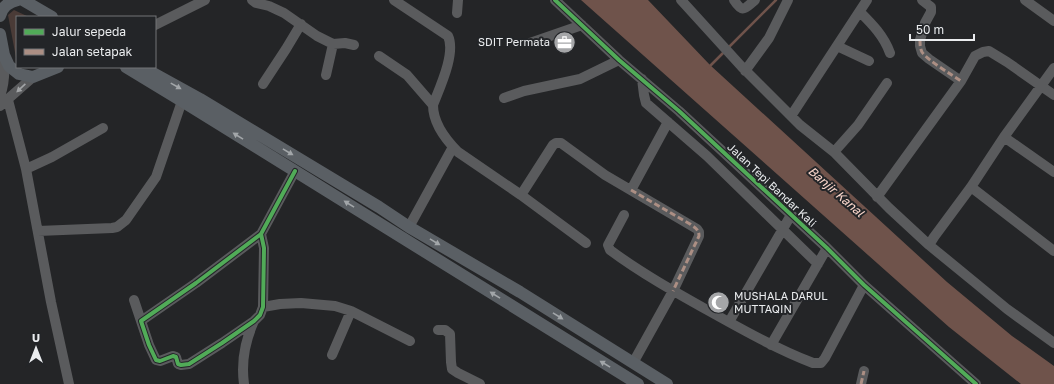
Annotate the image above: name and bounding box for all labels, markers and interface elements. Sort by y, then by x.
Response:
legend [16,16,156,68]
scale bar [910,16,974,42]
text: 50 m [916,22,944,37]
text: Jalur sepeda [52,24,126,39]
office icon: SDIT Permata [552,29,578,55]
place label: SDIT Permata [478,35,550,48]
text: Jalan setapak [52,44,133,59]
one-way arrow [170,82,182,89]
one-way arrow [16,83,26,93]
one-way arrow [233,132,243,140]
street label: Jalan Tepi Bandar Kali [725,140,820,229]
one-way arrow [283,148,293,156]
water label: Banjir Kanal [805,163,868,221]
one-way arrow [343,201,355,208]
one-way arrow [429,238,441,245]
mosque icon: MUSHALA DARUL MUTTAQIN [705,289,731,315]
place label: MUSHALA DARUL MUTTAQIN [734,289,828,315]
one-way arrow [489,291,501,298]
one-way arrow [553,312,563,320]
north arrow [16,328,56,368]
text: U [32,331,40,344]
one-way arrow [599,360,611,367]

